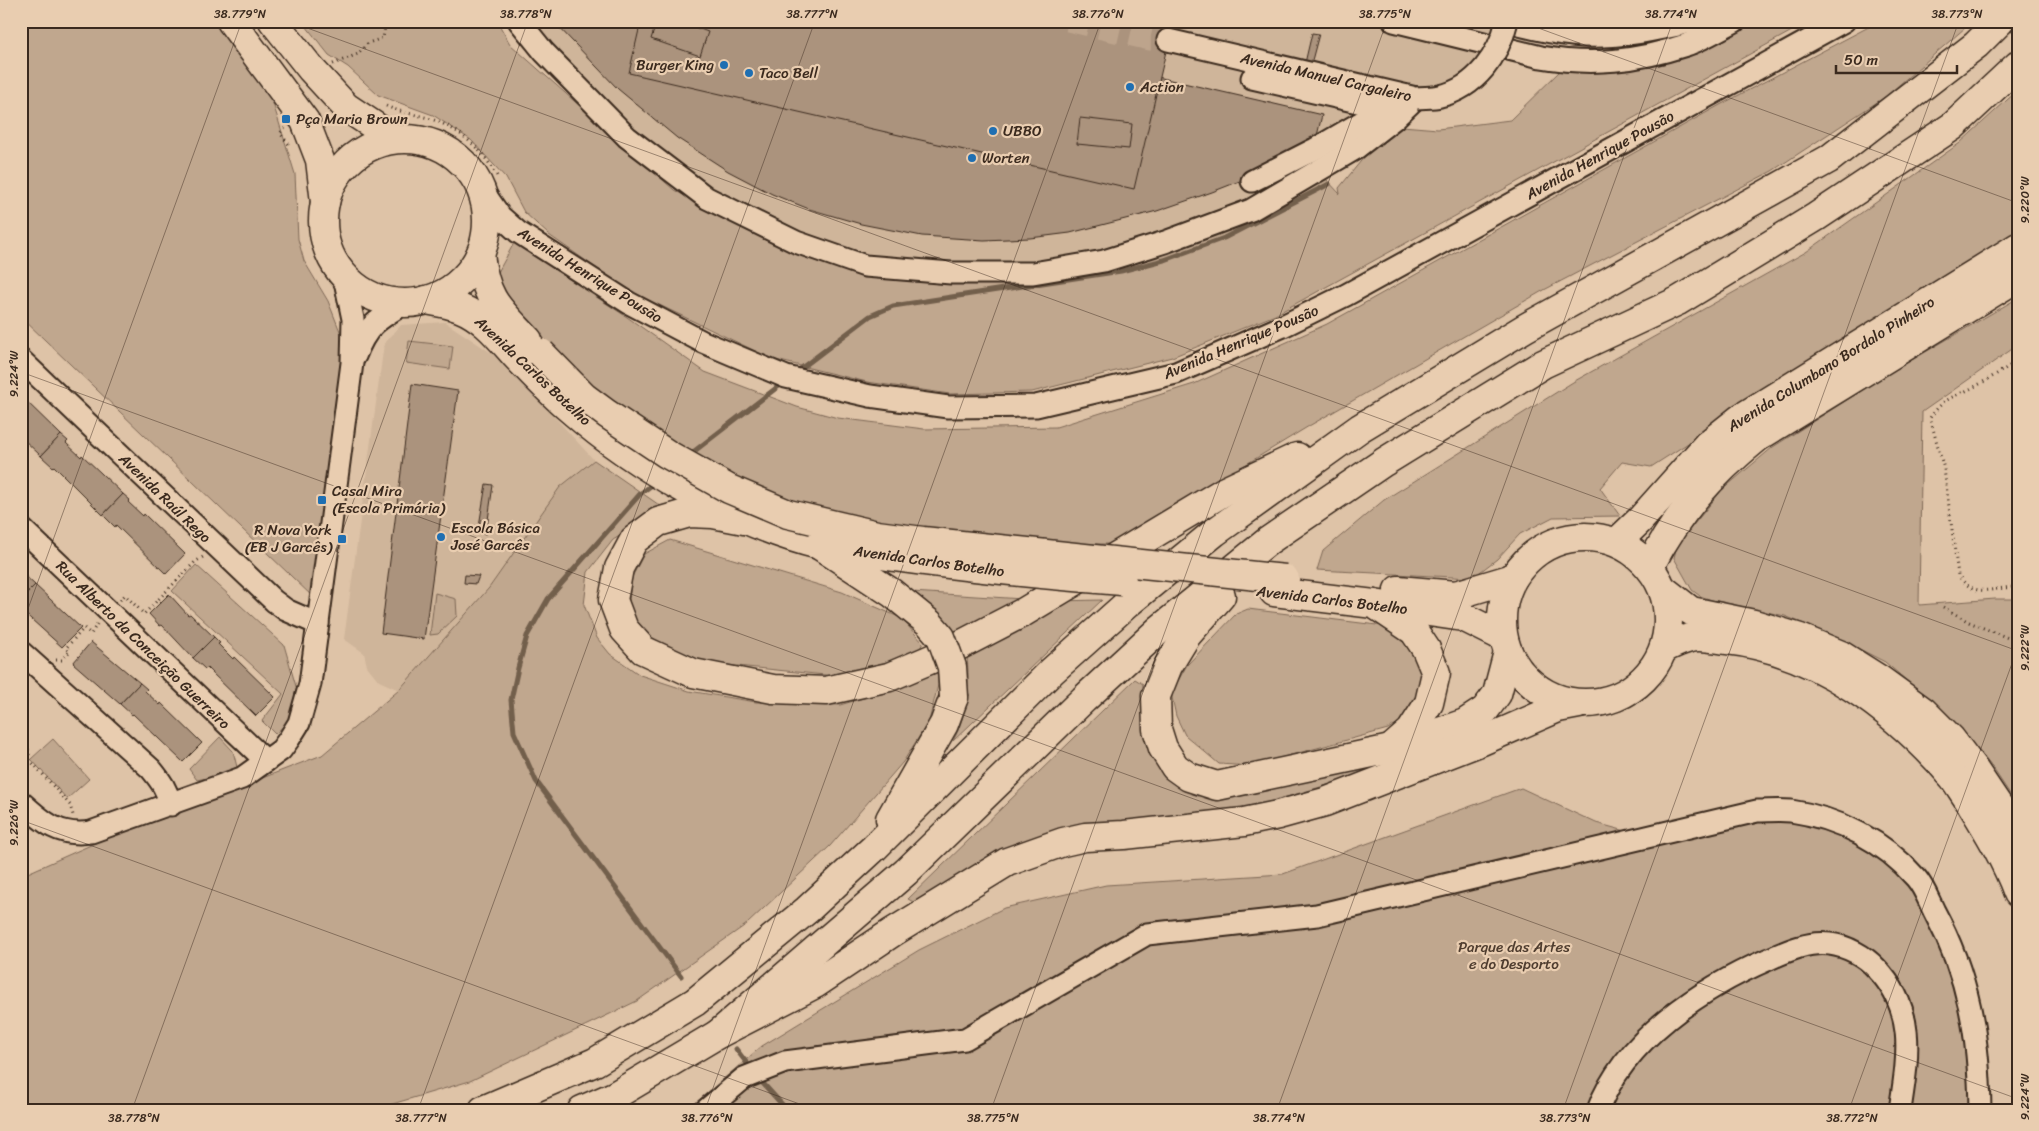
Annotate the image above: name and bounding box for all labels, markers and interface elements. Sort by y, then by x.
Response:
text: 38.779°N [214,3,267,25]
text: 38.778°N [500,3,553,25]
text: 38.777°N [786,3,838,25]
text: 38.776°N [1072,3,1124,25]
text: 38.775°N [1359,3,1412,25]
text: 38.774°N [1645,3,1698,25]
text: 38.773°N [1931,3,1983,25]
scale bar [1836,42,1958,74]
street label: Avenida Manuel Cargaleiro [1237,44,1415,109]
text: 50 m [1844,47,1879,73]
place label: Burger King [636,52,714,78]
marker: Burger King [718,59,730,71]
place label: Taco Bell [759,60,819,86]
marker: Taco Bell [743,67,755,79]
place label: Action [1139,74,1184,100]
marker: Action [1124,81,1136,93]
street label: Avenida Henrique Pousão [1520,103,1679,207]
place label: Pça Maria Brown [296,106,408,132]
marker: Pça Maria Brown [280,113,292,125]
place label: UBBO [1003,118,1042,144]
marker: UBBO [987,125,999,137]
place label: Worten [982,145,1030,171]
marker: Worten [966,152,978,164]
text: 9.220°W [2014,176,2036,223]
street label: Avenida Henrique Pousão [512,219,668,330]
street label: Avenida Columbano Bordalo Pinheiro [1721,289,1940,439]
street label: Avenida Henrique Pousão [1158,297,1323,387]
street label: Avenida Carlos Botelho [468,309,598,433]
text: 9.224°W [3,350,25,397]
street label: Avenida Raúl Rego [112,446,218,550]
place label: Casal Mira (Escola Primária) [332,478,446,521]
marker: Casal Mira (Escola Primária) [316,494,328,506]
place label: Escola Básica José Garcês [450,515,541,558]
place label: R Nova York (EB J Garcês) [244,517,333,560]
marker: Escola Básica José Garcês [435,531,447,543]
marker: R Nova York (EB J Garcês) [336,533,348,545]
street label: Avenida Carlos Botelho [851,537,1006,585]
street label: Rua Alberto da Conceição Guerreiro [50,554,237,736]
street label: Avenida Carlos Botelho [1254,578,1409,622]
text: 9.222°W [2014,624,2036,671]
text: 9.226°W [3,799,25,846]
park label: Parque das Artes e do Desporto [1458,934,1570,977]
text: 9.224°W [2014,1073,2036,1120]
text: 38.778°N [108,1107,161,1129]
text: 38.777°N [395,1107,447,1129]
text: 38.776°N [681,1107,733,1129]
text: 38.775°N [967,1107,1020,1129]
text: 38.774°N [1253,1107,1306,1129]
text: 38.773°N [1539,1107,1591,1129]
text: 38.772°N [1826,1107,1878,1129]

